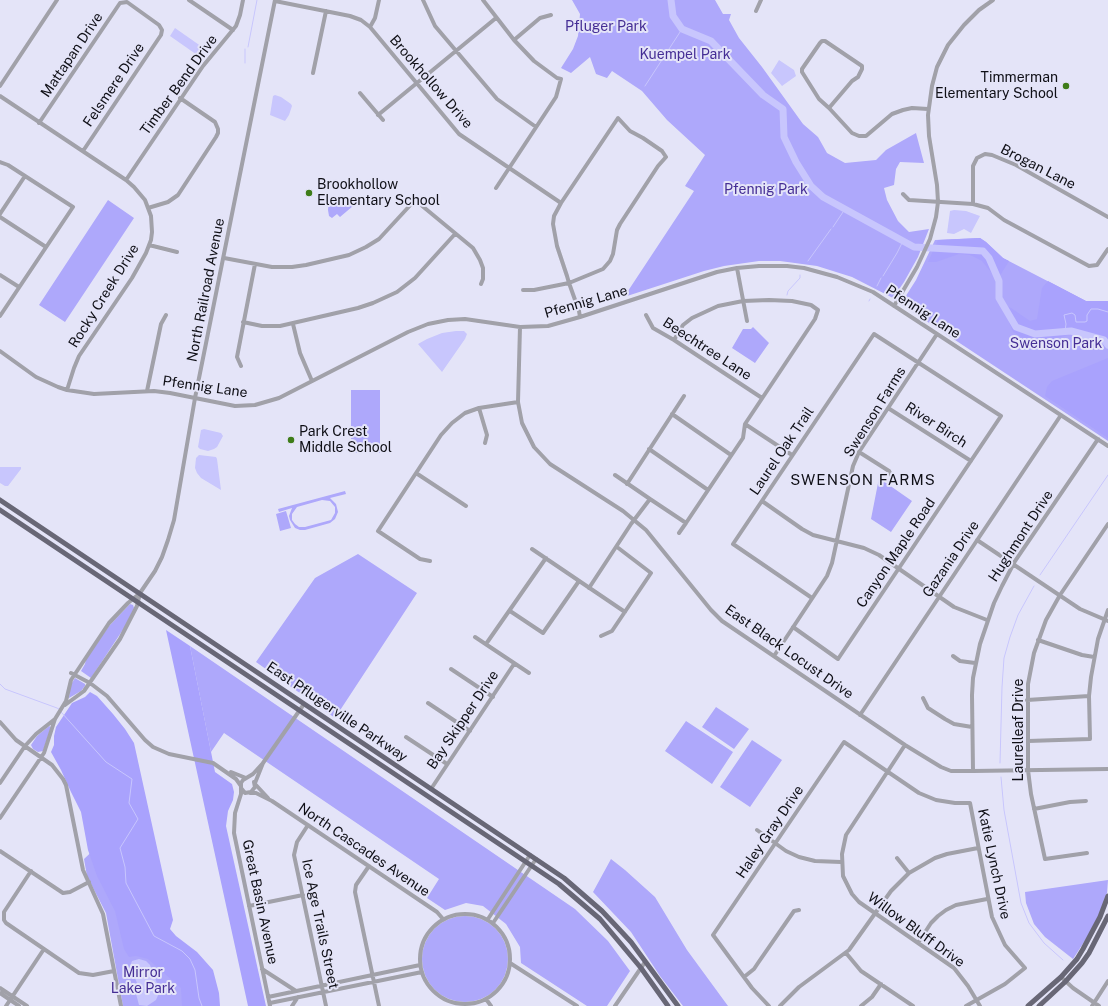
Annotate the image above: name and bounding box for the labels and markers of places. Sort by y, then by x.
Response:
place label: Timmerman Elementary School [935,70,1058,102]
marker: Timmerman Elementary School [1061,81,1071,91]
place label: Brookhollow Elementary School [317,177,440,210]
marker: Brookhollow Elementary School [304,188,314,198]
place label: Park Crest Middle School [299,424,392,456]
marker: Park Crest Middle School [286,435,296,445]

